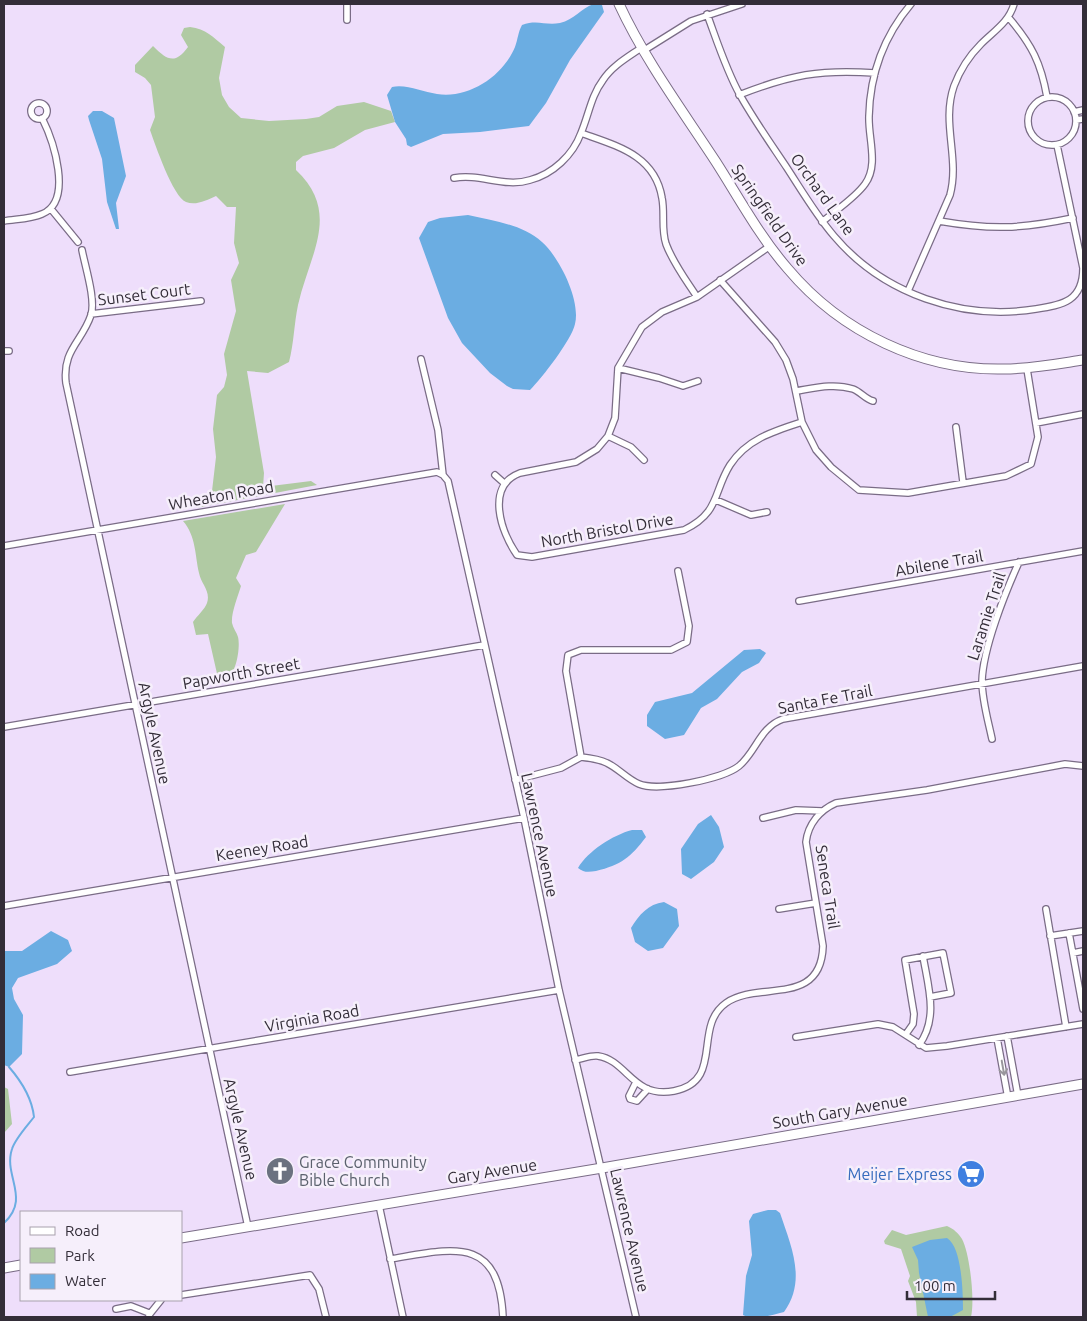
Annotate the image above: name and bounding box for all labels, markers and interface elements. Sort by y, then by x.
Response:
street label: Orchard Lane [787,150,859,238]
street label: Springfield Drive [728,161,812,269]
street label: Sunset Court [97,279,192,309]
street label: Wheaton Road [167,477,275,513]
street label: North Bristol Drive [539,509,675,551]
street label: Abilene Trail [894,546,984,580]
street label: Laramie Trail [963,570,1009,662]
street label: Papworth Street [181,654,302,692]
street label: Argyle Avenue [135,680,175,786]
street label: Santa Fe Trail [776,681,874,717]
street label: Lawrence Avenue [518,771,562,899]
street label: Keeney Road [214,832,310,864]
street label: Seneca Trail [812,844,844,930]
street label: Virginia Road [263,1001,361,1035]
one-way arrow [998,1059,1008,1075]
street label: Argyle Avenue [221,1076,261,1182]
street label: South Gary Avenue [771,1090,909,1132]
place label: Grace Community Bible Church [299,1153,427,1189]
street label: Gary Avenue [446,1155,538,1187]
church icon: Grace Community Bible Church [265,1156,295,1186]
supermarket icon: Meijer Express [956,1159,986,1189]
place label: Meijer Express [848,1165,952,1183]
street label: Lawrence Avenue [607,1166,653,1294]
legend [20,1211,182,1301]
text: Road [65,1222,100,1239]
text: Park [65,1247,95,1264]
scale bar [907,1268,994,1300]
text: Water [65,1272,106,1289]
text: 100 m [914,1277,956,1294]

